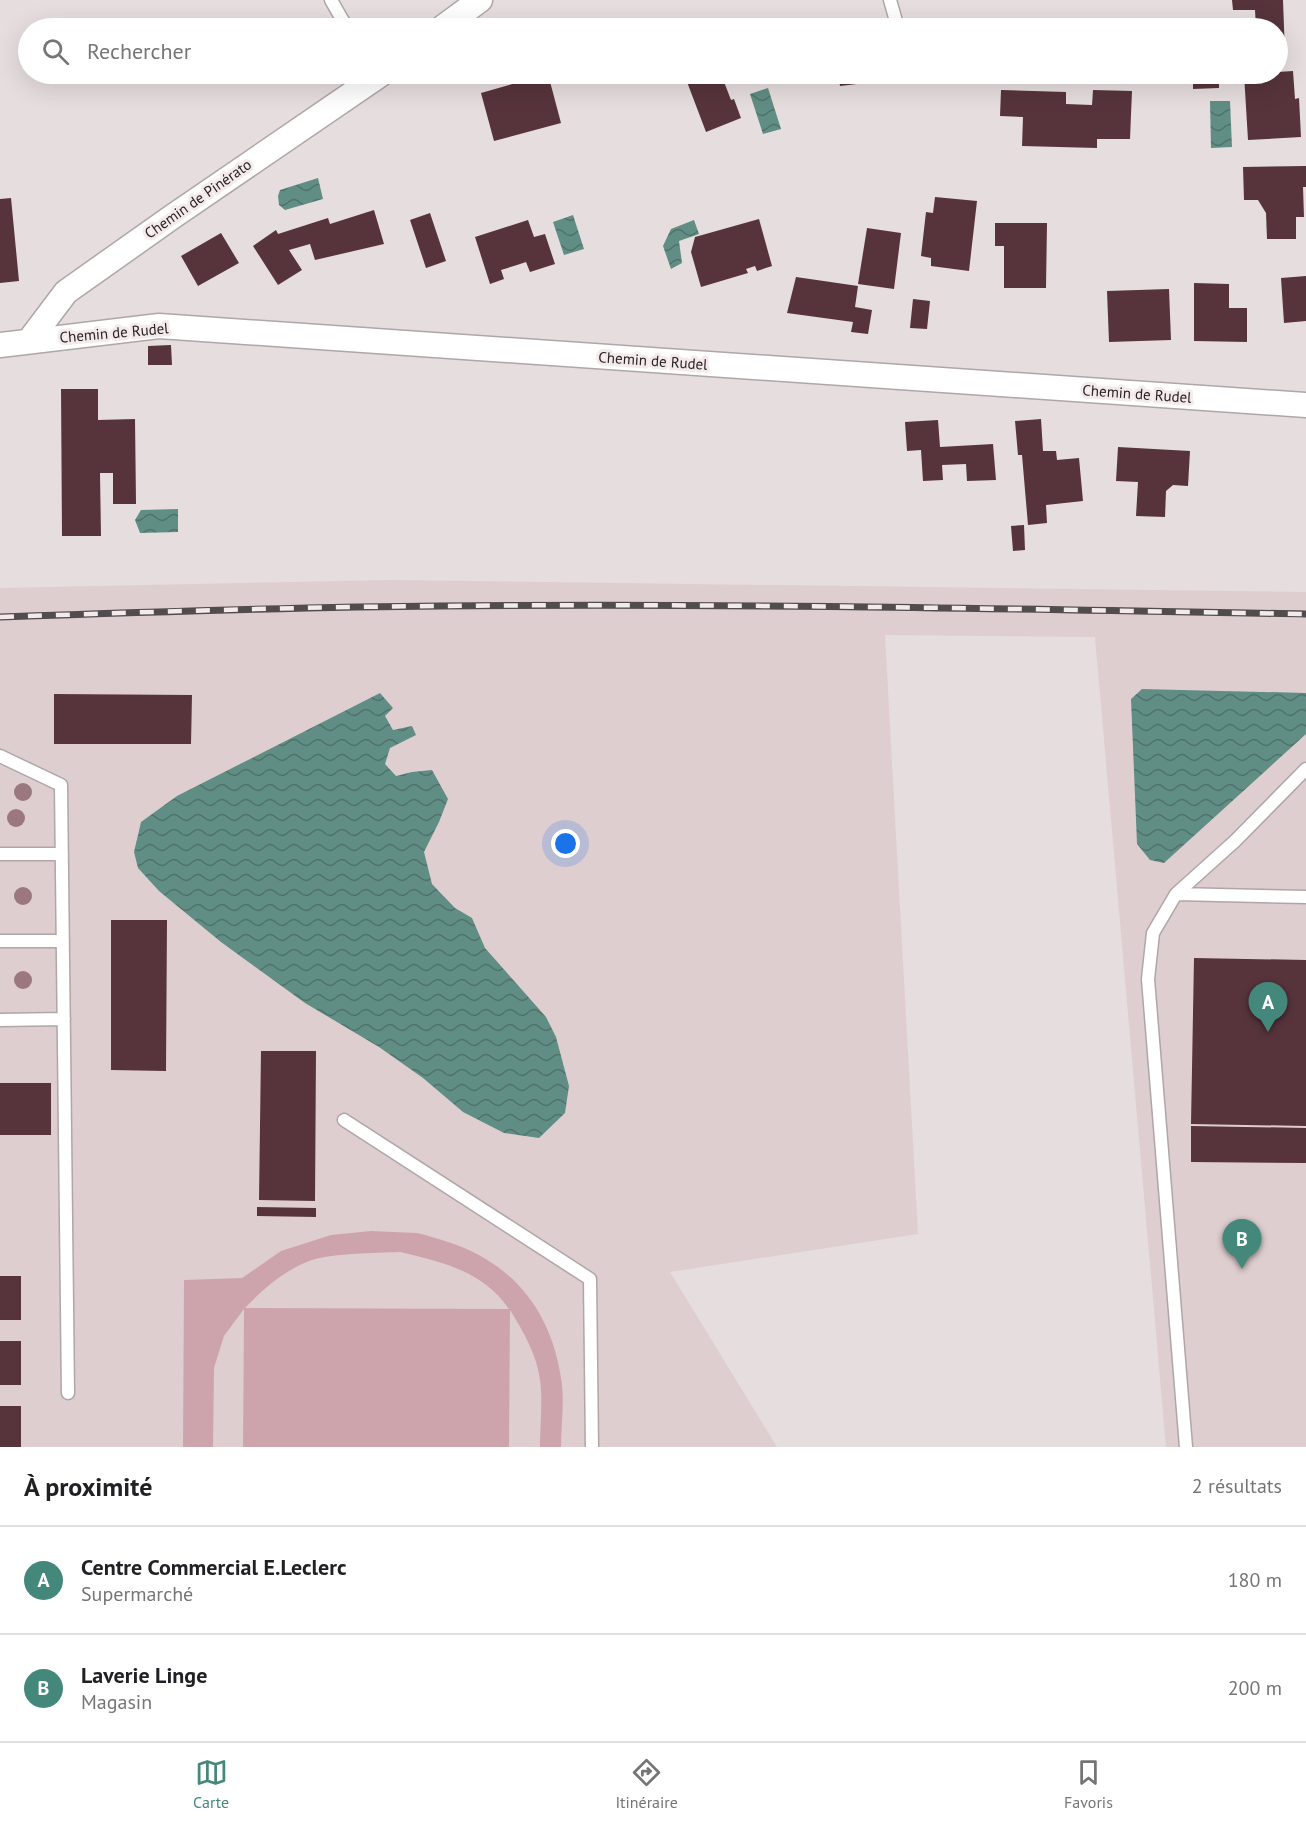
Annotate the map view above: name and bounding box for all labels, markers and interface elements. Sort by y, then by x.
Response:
search box [18,18,1288,84]
icon: search [39,35,72,68]
text: Rechercher [87,37,191,65]
street label: Chemin de Pinérato [141,155,255,243]
street label: Chemin de Rudel [59,318,170,347]
street label: Chemin de Rudel [598,347,709,374]
street label: Chemin de Rudel [1082,380,1193,407]
your location [551,829,580,858]
pin: A [1248,982,1288,1032]
pin: B [1222,1220,1262,1269]
text: À proximité [24,1470,152,1503]
text: 2 résultats [1192,1473,1282,1499]
text: Centre Commercial E.Leclerc [81,1553,346,1581]
text: A [37,1567,50,1593]
text: 180 m [1228,1567,1282,1593]
text: Supermarché [81,1581,193,1607]
text: Laverie Linge [81,1661,207,1689]
text: B [38,1675,49,1701]
text: 200 m [1228,1675,1282,1701]
text: Magasin [81,1689,152,1715]
tab: Carte [193,1756,229,1812]
tab: Itinéraire [615,1756,678,1812]
tab: Favoris [1064,1756,1113,1812]

